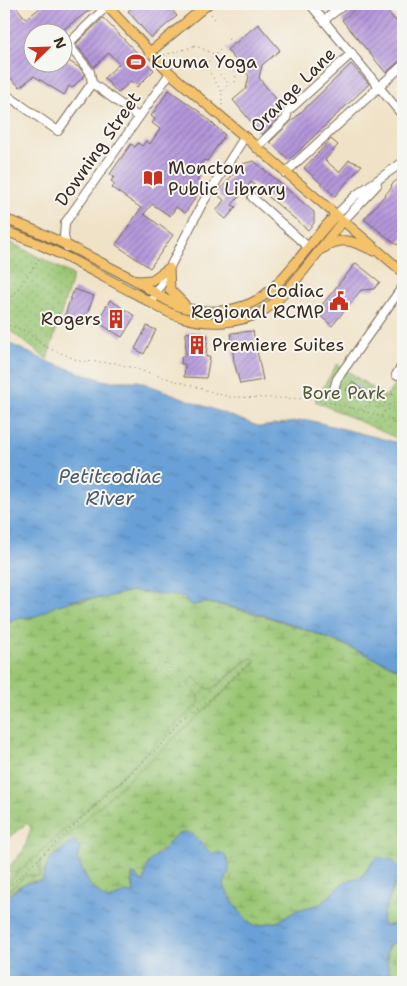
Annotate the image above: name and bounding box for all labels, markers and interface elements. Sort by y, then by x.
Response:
north arrow [22,22,72,72]
text: N [50,34,70,52]
street label: Orange Lane [245,42,341,138]
place label: Kuuma Yoga [151,50,257,74]
sports icon: Kuuma Yoga [125,51,147,73]
street label: Downing Street [50,87,146,211]
place label: Moncton Public Library [168,156,286,201]
library icon: Moncton Public Library [142,167,164,189]
place label: Codiac Regional RCMP [191,279,324,324]
public building icon: Codiac Regional RCMP [328,290,350,312]
place label: Rogers [41,307,101,331]
building icon: Rogers [105,308,127,330]
place label: Premiere Suites [212,333,344,357]
building icon: Premiere Suites [186,334,208,356]
park label: Bore Park [302,381,386,405]
water label: Petitcodiac River [59,464,161,511]

